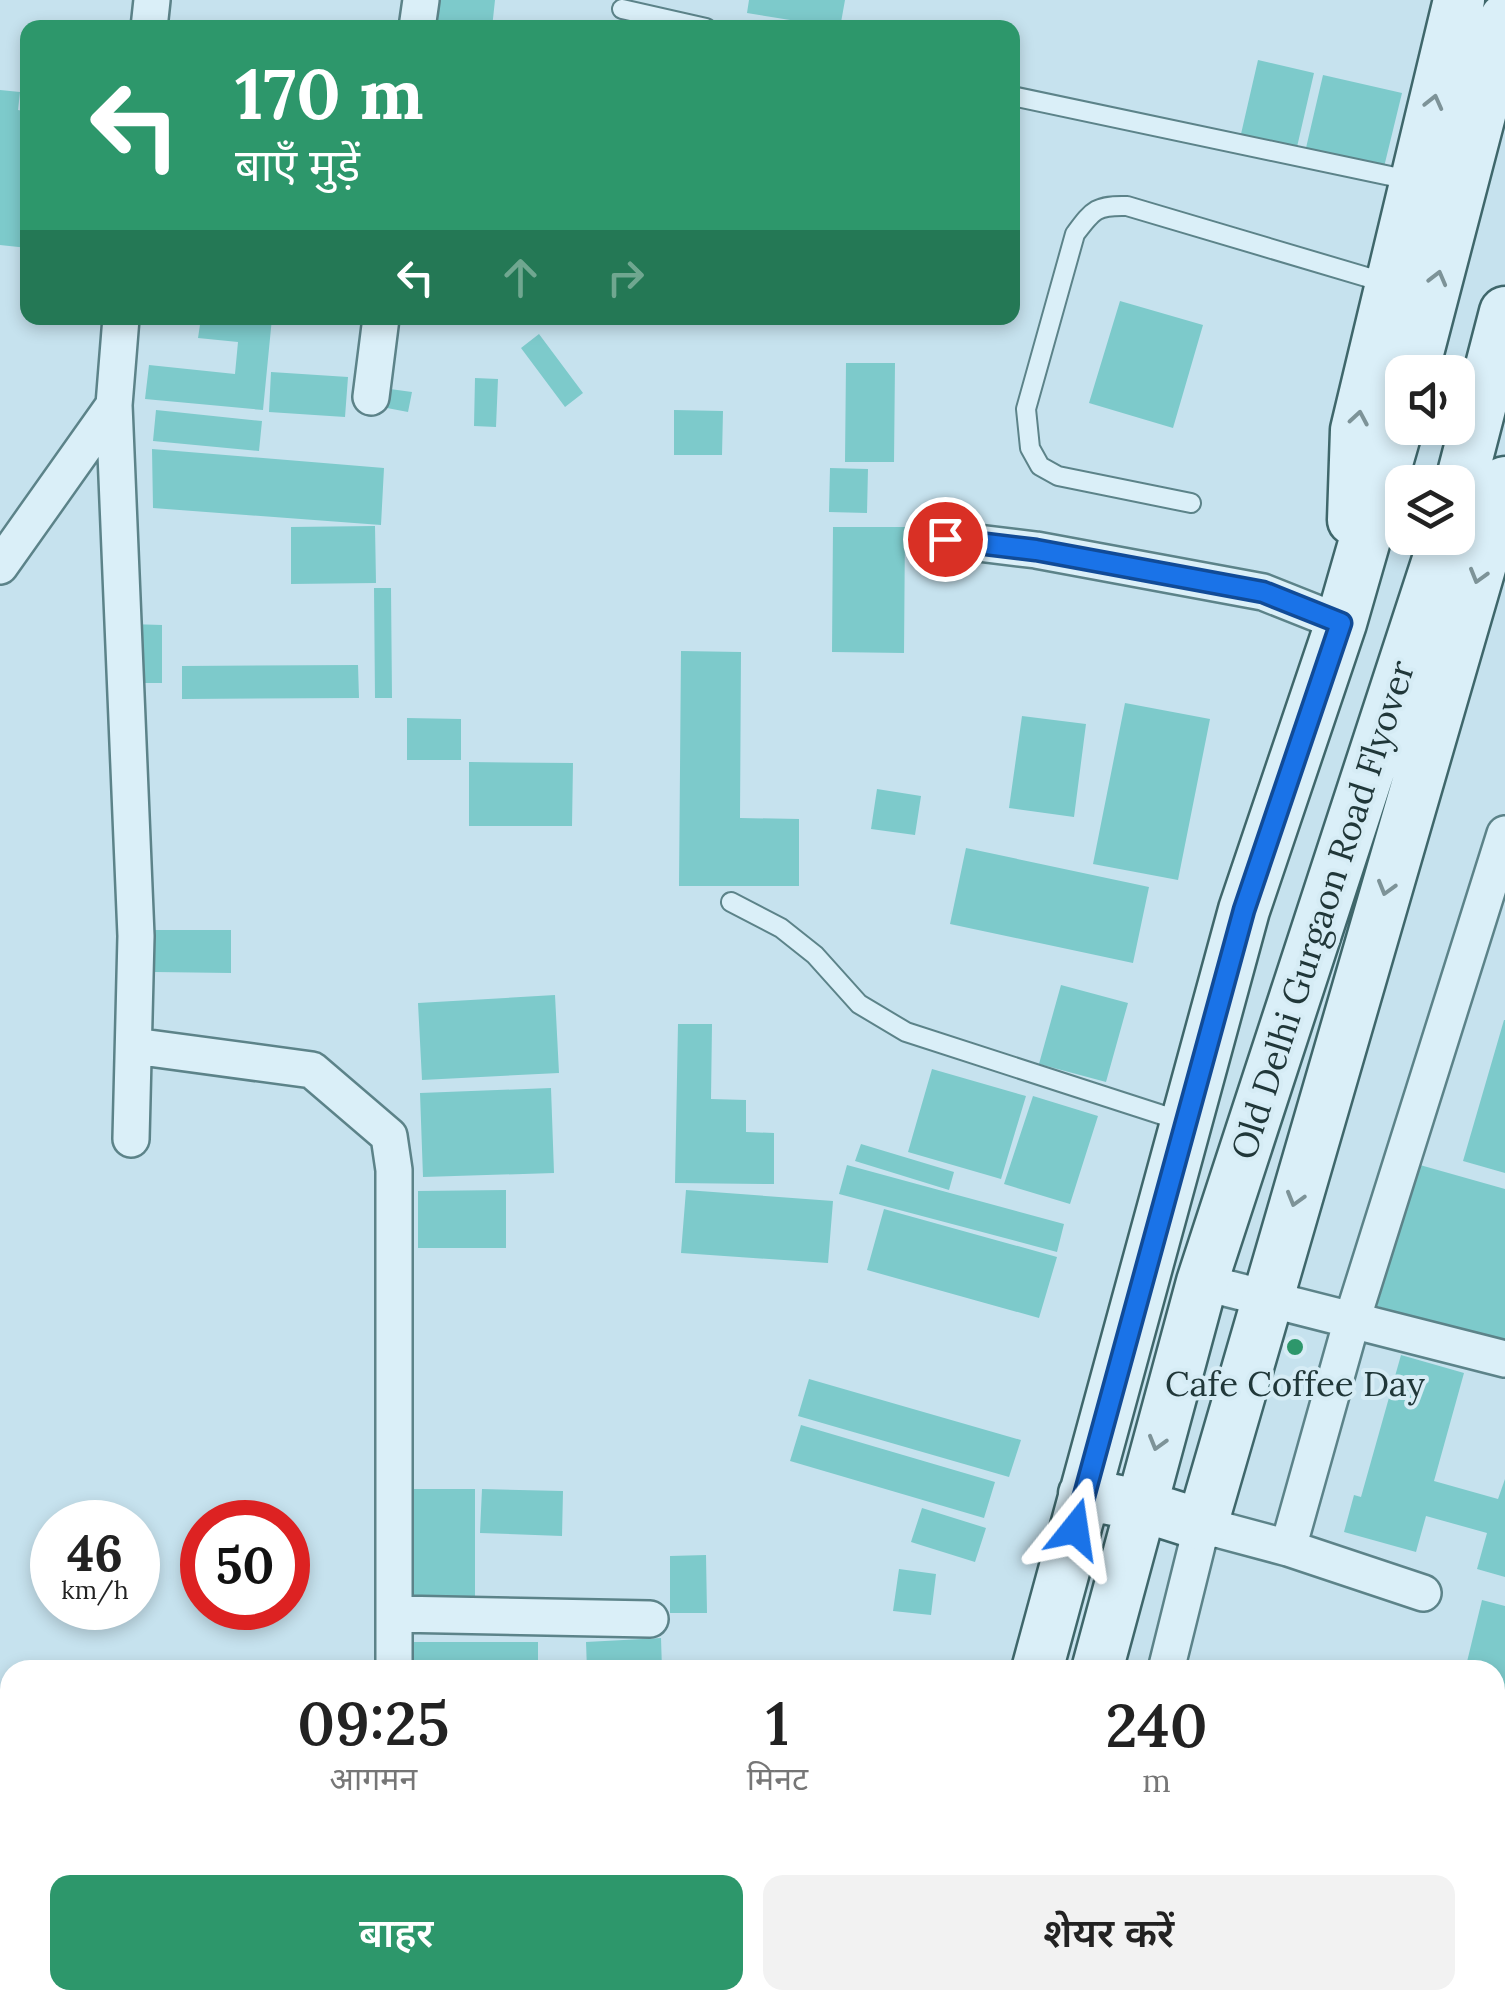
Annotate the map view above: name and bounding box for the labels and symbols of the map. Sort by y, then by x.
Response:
one-way arrow [1422,94,1443,111]
one-way arrow [1427,270,1448,287]
one-way arrow [1348,410,1369,426]
pin [903,497,988,582]
one-way arrow [1469,566,1490,583]
street label: Old Delhi Gurgaon Road Flyover [1220,655,1425,1165]
one-way arrow [1377,878,1398,895]
one-way arrow [1286,1190,1307,1207]
marker: Cafe Coffee Day [1284,1336,1306,1358]
place label: Cafe Coffee Day [1165,1361,1426,1406]
one-way arrow [1147,1434,1168,1452]
position arrow [1023,1477,1127,1581]
speed limit sign: 50 [180,1500,310,1630]

